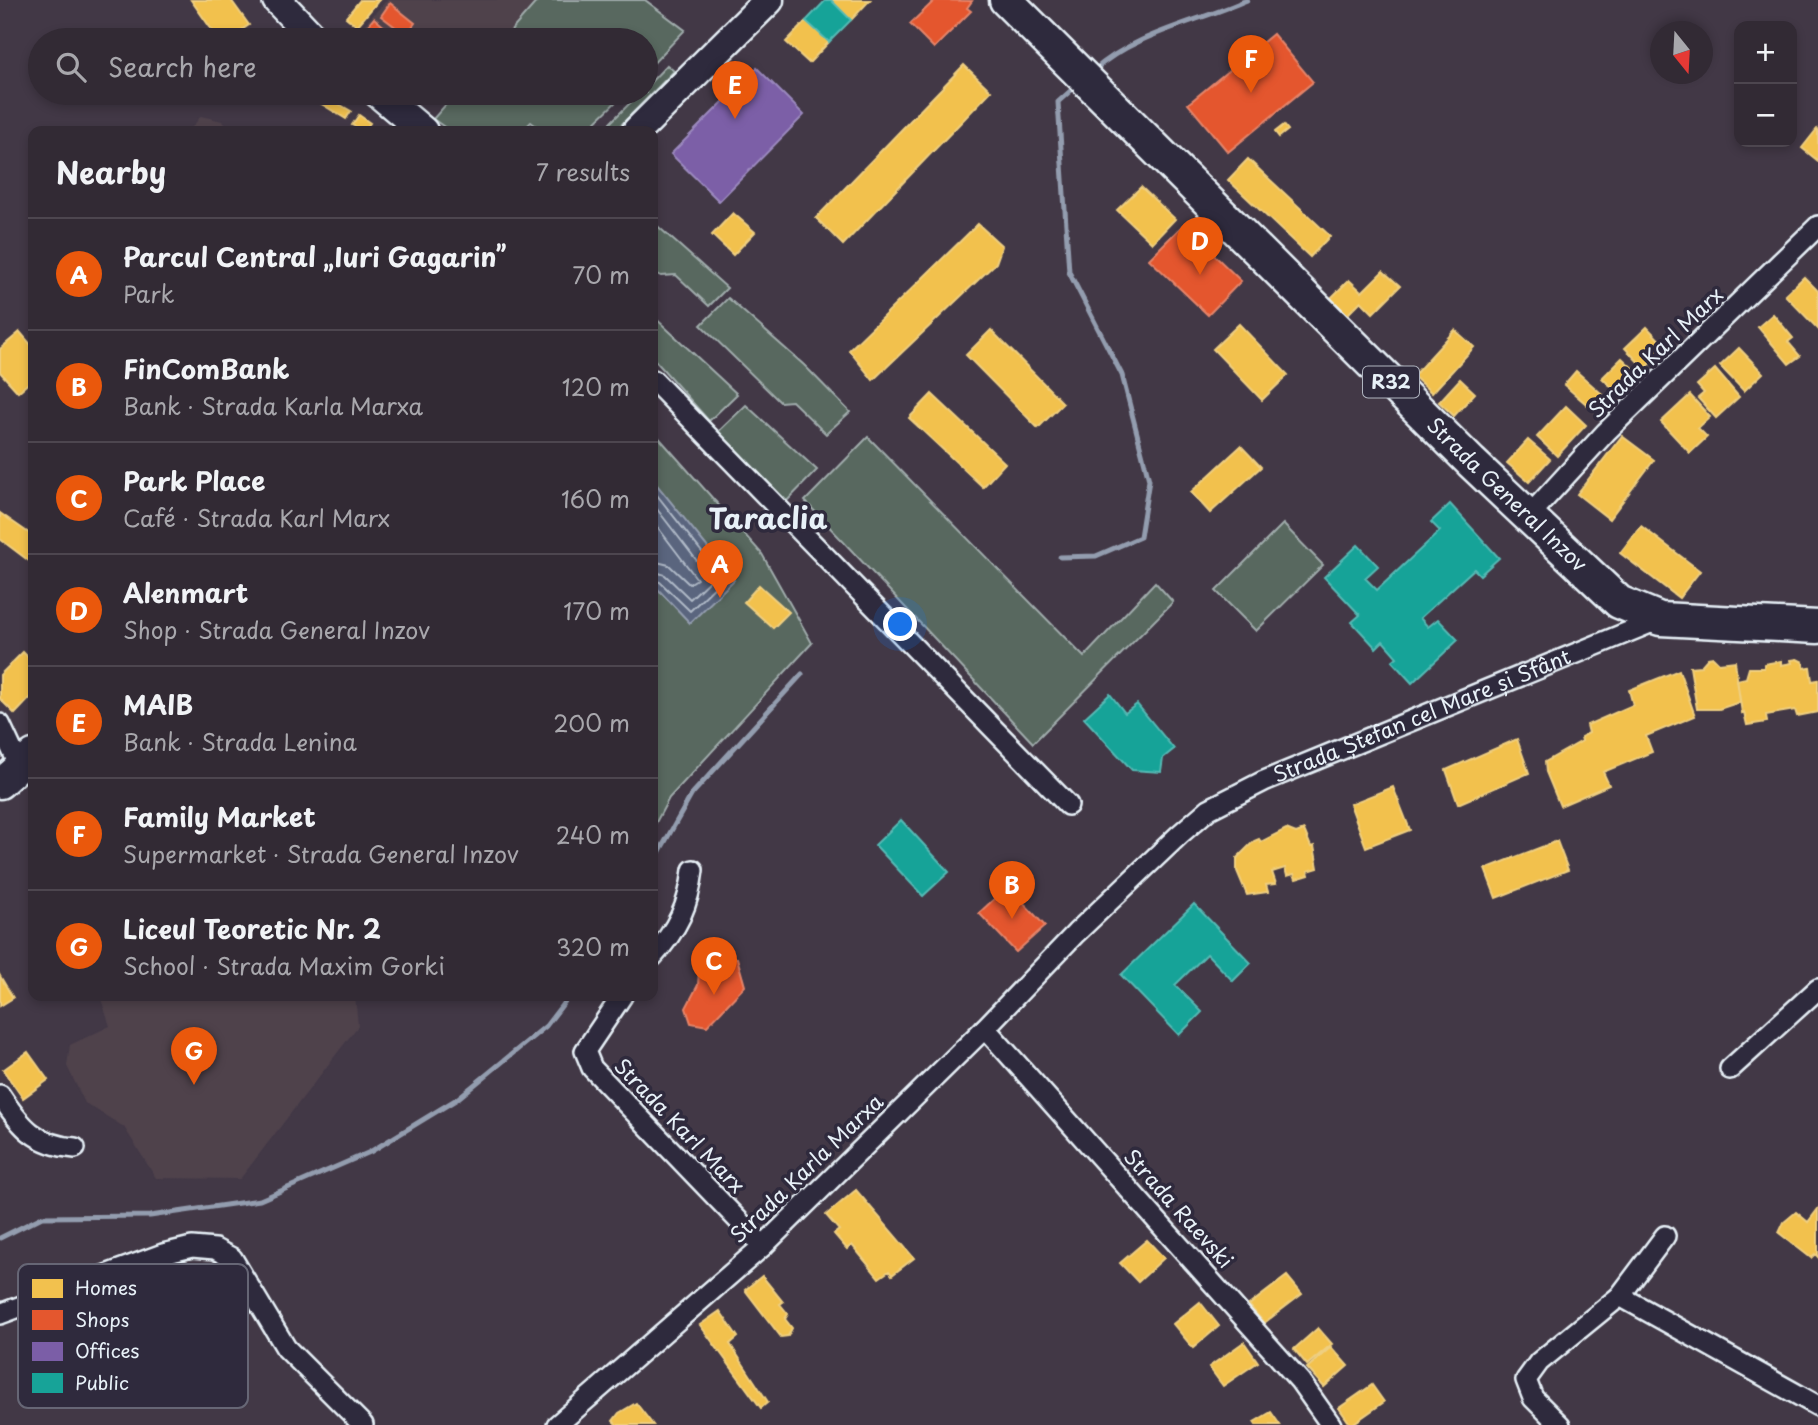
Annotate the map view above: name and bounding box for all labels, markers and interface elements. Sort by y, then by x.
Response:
north arrow [1650,21,1713,84]
map controls [1734,21,1797,147]
button: + [1734,21,1797,84]
search box [28,28,658,105]
pin: F [1228,35,1274,93]
text: Search here [108,47,257,86]
icon: search [52,48,90,86]
pin: E [712,61,758,119]
button: − [1734,84,1797,147]
text: Nearby [56,149,166,194]
text: 7 results [536,154,630,189]
pin: D [1177,217,1223,275]
text: Parcul Central „Iuri Gagarin” [123,237,506,276]
text: A [70,257,88,292]
text: 70 m [572,257,630,292]
text: Park [123,276,174,311]
street label: Strada Karl Marx [1580,279,1729,425]
text: FinComBank [123,349,290,388]
road number: R32 [1363,366,1419,398]
text: B [71,369,87,404]
text: 120 m [562,369,630,404]
text: Bank · Strada Karla Marxa [123,388,423,423]
street label: Strada General Inzov [1420,409,1596,579]
text: Park Place [123,461,265,500]
text: C [70,481,88,516]
text: 160 m [561,481,630,516]
district label: Taraclia [708,496,828,539]
text: Café · Strada Karl Marx [123,500,390,535]
pin: A [697,540,743,598]
text: Alenmart [123,573,248,612]
text: D [70,593,88,628]
text: 170 m [563,593,630,628]
your location [883,607,917,641]
text: Shop · Strada General Inzov [123,612,430,647]
street label: Strada Ștefan cel Mare și Sfânt [1268,639,1575,790]
text: MAIB [123,685,193,724]
text: E [72,705,86,740]
text: 200 m [553,705,630,740]
text: Bank · Strada Lenina [123,724,357,759]
text: Family Market [123,797,316,836]
text: F [72,817,86,852]
text: 240 m [556,817,630,852]
text: Supermarket · Strada General Inzov [123,836,519,871]
pin: B [989,861,1035,919]
text: Liceul Teoretic Nr. 2 [123,909,381,948]
text: G [70,929,88,964]
text: 320 m [556,929,630,964]
pin: C [691,937,737,995]
text: School · Strada Maxim Gorki [123,948,445,983]
pin: G [171,1027,217,1085]
street label: Strada Karl Marx [607,1050,753,1199]
street label: Strada Karla Marxa [722,1085,890,1250]
street label: Strada Raevski [1117,1141,1242,1274]
legend [18,1264,248,1408]
text: Homes [75,1273,137,1301]
text: Shops [75,1305,129,1333]
text: Offices [75,1336,140,1364]
text: Public [75,1368,129,1396]

